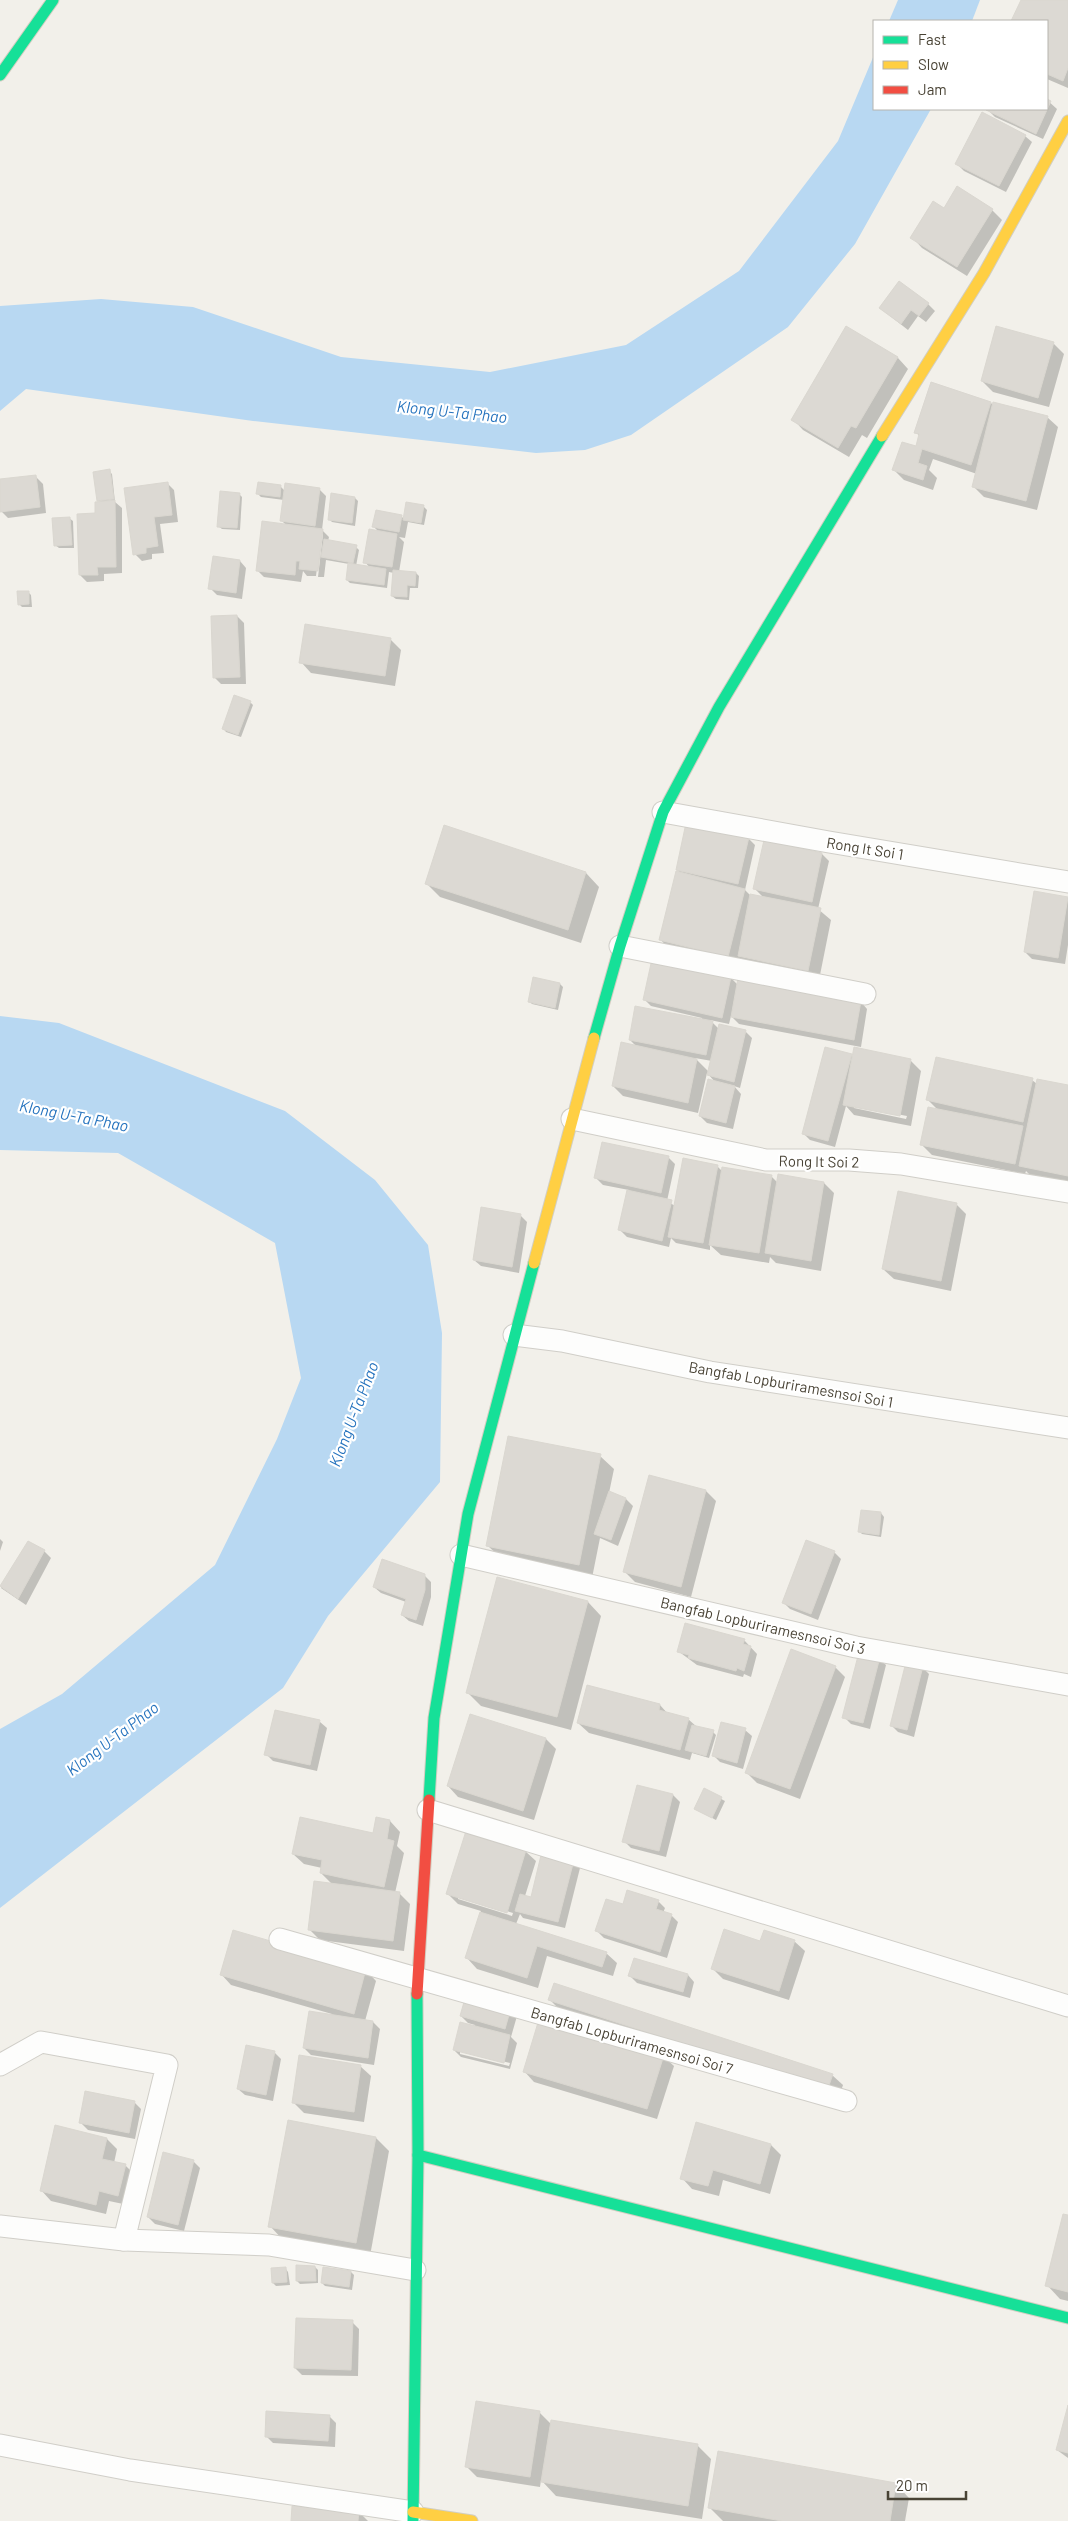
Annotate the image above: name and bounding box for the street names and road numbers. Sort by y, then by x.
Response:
street label: Rong It Soi 1 [825,833,905,863]
street label: Rong It Soi 2 [779,1151,859,1171]
street label: Bangfab Lopburiramesnsoi Soi 1 [687,1357,895,1411]
street label: Bangfab Lopburiramesnsoi Soi 3 [659,1593,867,1657]
street label: Bangfab Lopburiramesnsoi Soi 7 [529,2003,735,2077]

